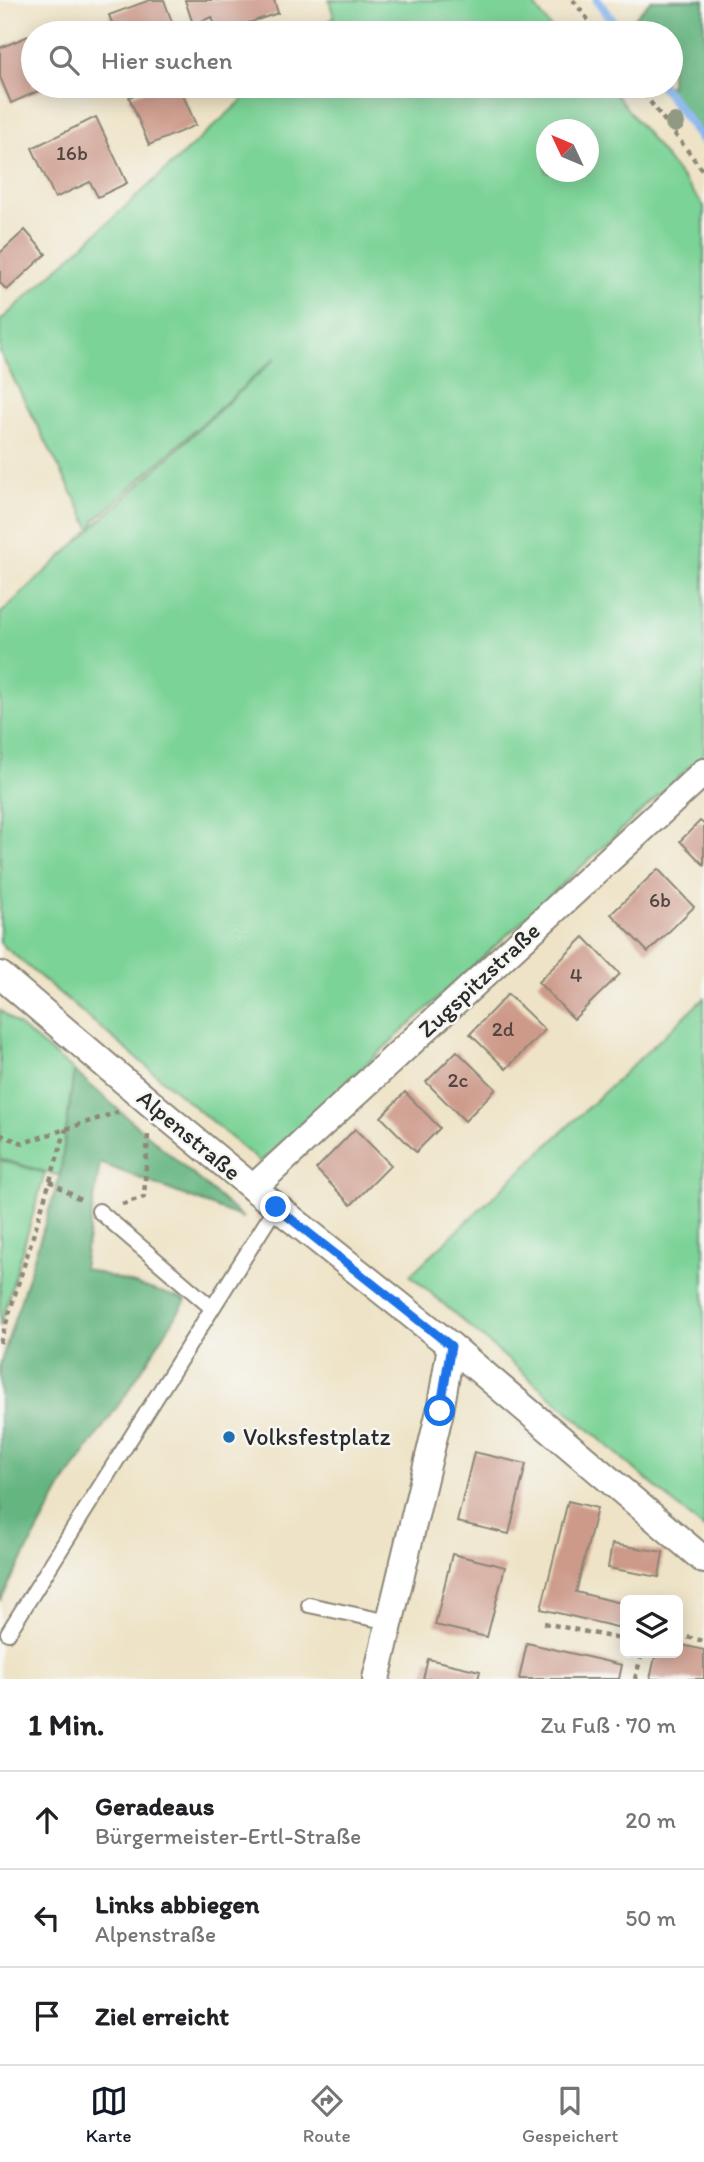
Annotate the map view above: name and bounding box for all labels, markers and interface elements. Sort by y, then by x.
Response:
search box [21,21,683,98]
icon: search [45,41,83,79]
text: Hier suchen [101,44,233,76]
north arrow [536,119,599,182]
house number: 16b [56,140,88,165]
house number: 6b [649,887,671,912]
street label: Zugspitzstraße [412,916,546,1044]
house number: 4 [570,962,583,987]
house number: 2d [492,1016,515,1041]
house number: 2c [448,1067,469,1092]
street label: Alpenstraße [132,1083,247,1186]
route end [260,1191,291,1222]
route start [424,1395,455,1426]
place label: Volksfestplatz [243,1422,391,1451]
marker: Volksfestplatz [221,1429,237,1445]
map controls [620,1595,683,1658]
button: layers [620,1595,683,1658]
text: 1 Min. [28,1706,104,1743]
text: Zu Fuß · 70 m [540,1711,676,1739]
text: Geradeaus [95,1790,214,1822]
icon: ahead [28,1801,66,1839]
text: 20 m [625,1806,676,1834]
text: Bürgermeister-Ertl-Straße [95,1822,361,1850]
text: Links abbiegen [95,1888,260,1920]
icon: left [28,1899,66,1937]
text: 50 m [625,1904,676,1932]
text: Alpenstraße [95,1920,216,1948]
icon: arrive [28,1997,66,2035]
text: Ziel erreicht [95,2000,229,2032]
tab: Karte [86,2082,131,2147]
tab: Route [303,2082,351,2147]
tab: Gespeichert [522,2082,618,2147]

